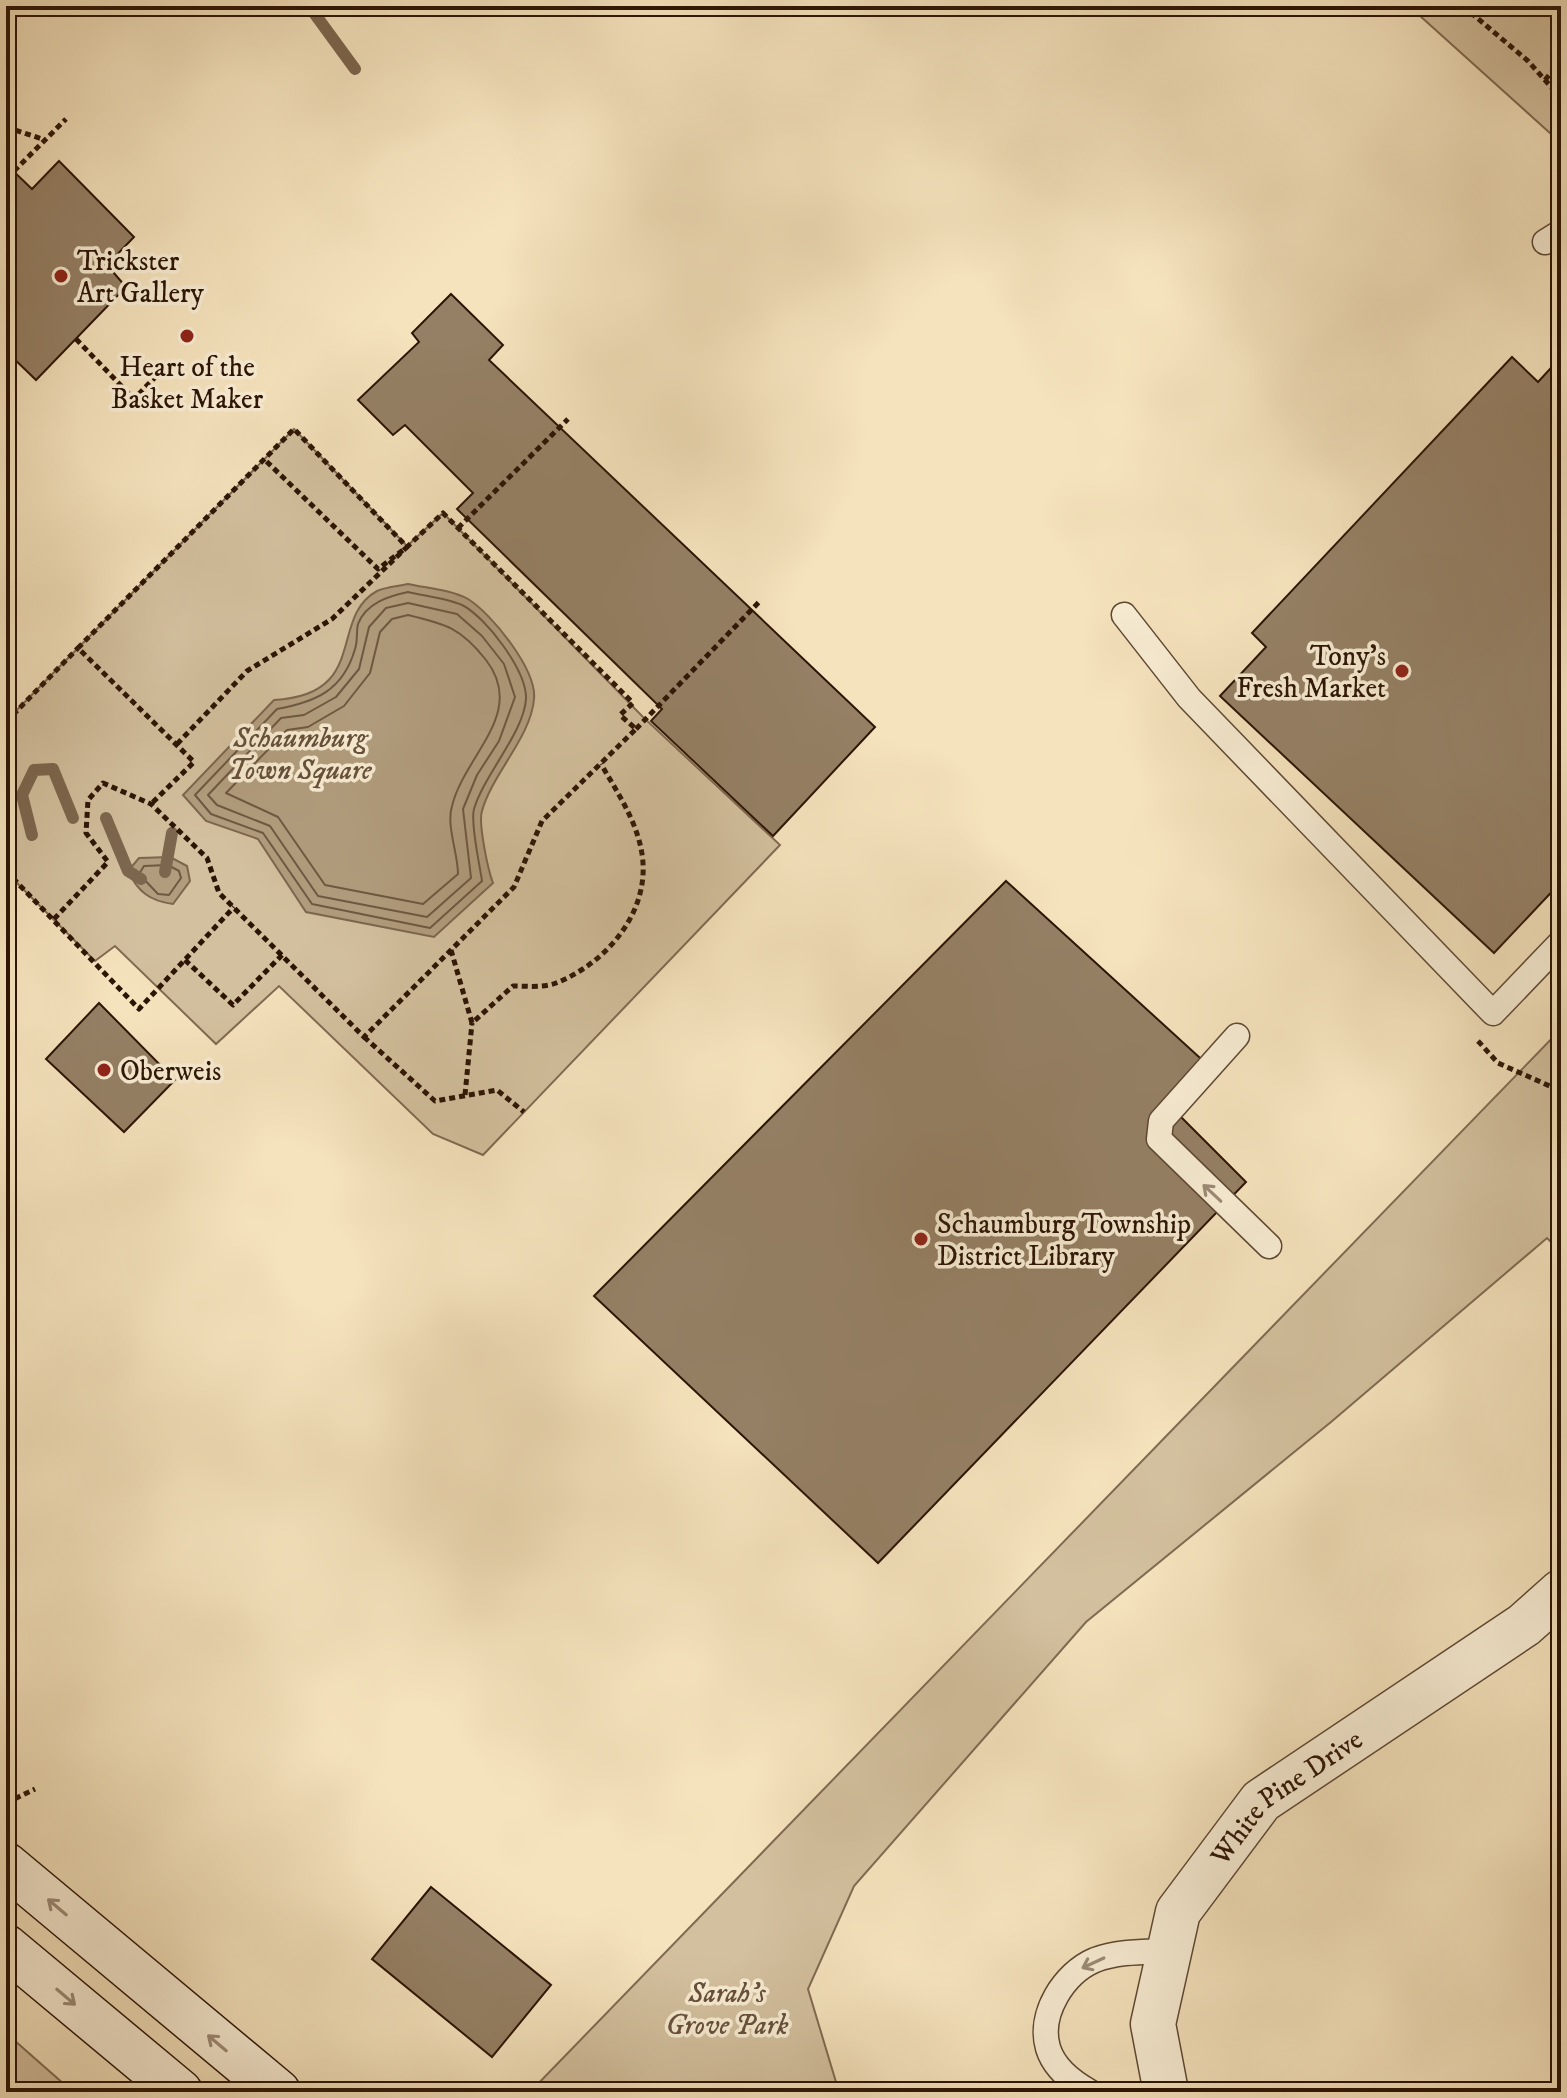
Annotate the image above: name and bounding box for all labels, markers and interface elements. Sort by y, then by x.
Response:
place label: Trickster Art Gallery [77,244,204,311]
marker: Trickster Art Gallery [52,267,70,285]
marker: Heart of the Basket Maker [178,327,196,345]
place label: Heart of the Basket Maker [111,350,264,417]
place label: Tony's Fresh Market [1236,639,1386,706]
marker: Tony's Fresh Market [1393,662,1411,680]
park label: Schaumburg Town Square [229,721,373,789]
place label: Oberweis [120,1054,221,1089]
marker: Oberweis [95,1061,113,1079]
one-way arrow [1202,1183,1222,1202]
place label: Schaumburg Township District Library [937,1207,1191,1274]
marker: Schaumburg Township District Library [912,1230,930,1248]
street label: White Pine Drive [1203,1722,1369,1873]
one-way arrow [47,1898,68,1916]
one-way arrow [1082,1956,1106,1971]
park label: Sarah's Grove Park [666,1976,789,2043]
one-way arrow [55,1988,76,2006]
one-way arrow [208,2034,228,2052]

